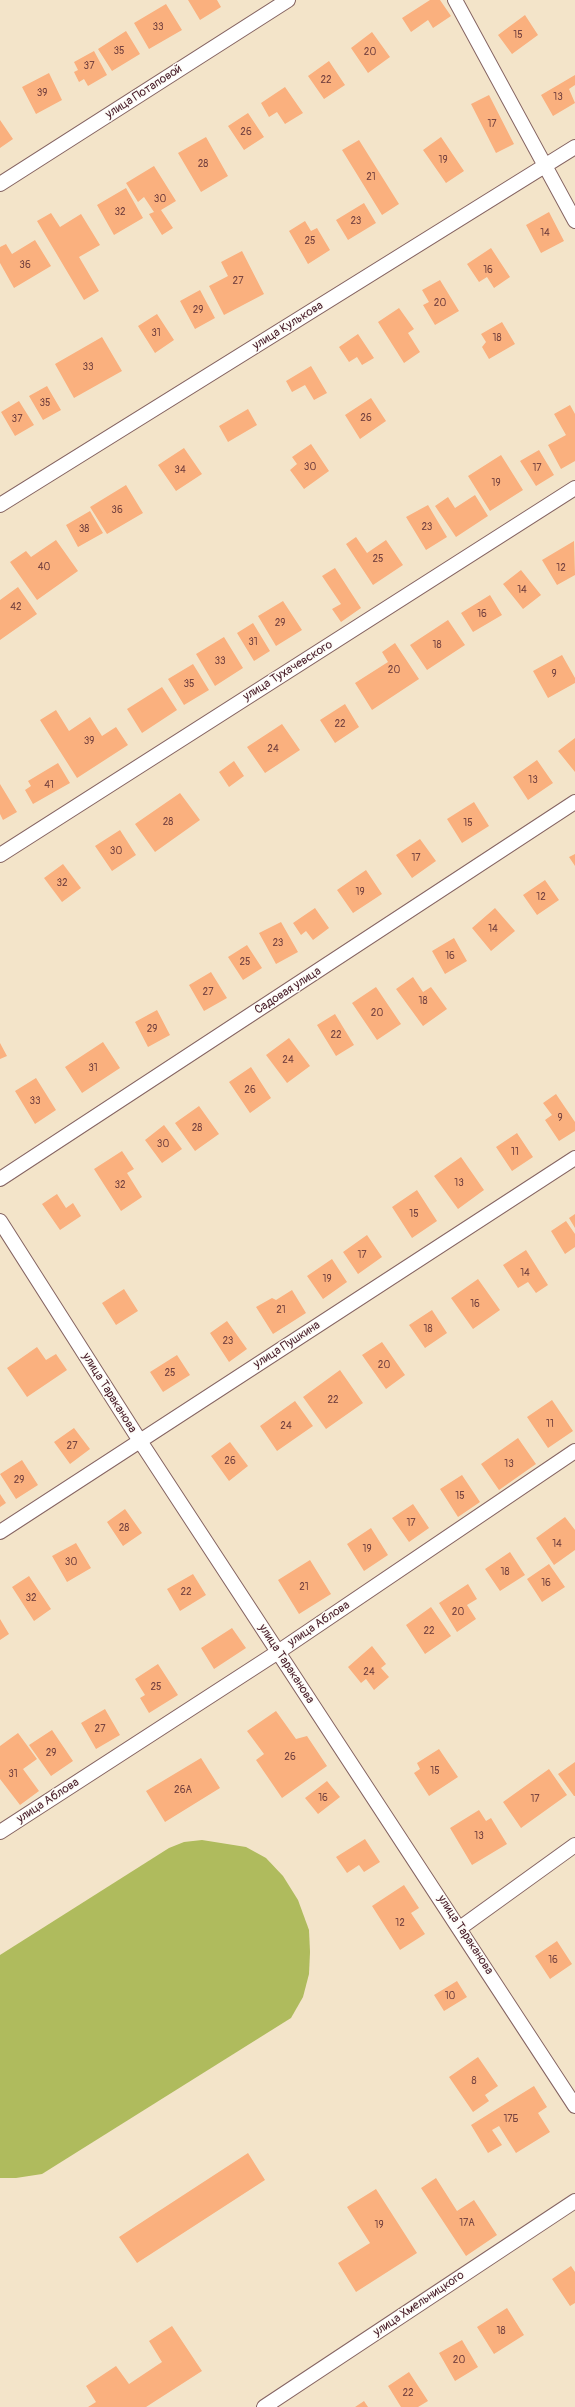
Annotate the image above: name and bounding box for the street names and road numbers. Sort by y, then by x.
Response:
street label: улица Потаповой [103,62,185,122]
street label: улица Кулькова [250,299,326,353]
street label: улица Тухачевского [241,638,335,704]
street label: Садовая улица [252,964,324,1018]
street label: улица Пушкина [251,1318,323,1372]
street label: улица Тараканова [79,1350,139,1436]
street label: улица Аблова [285,1598,353,1650]
street label: улица Тараканова [255,1622,317,1706]
street label: улица Аблова [14,1776,82,1826]
street label: улица Тараканова [434,1893,496,1977]
street label: улица Хмельницкого [371,2268,467,2340]

